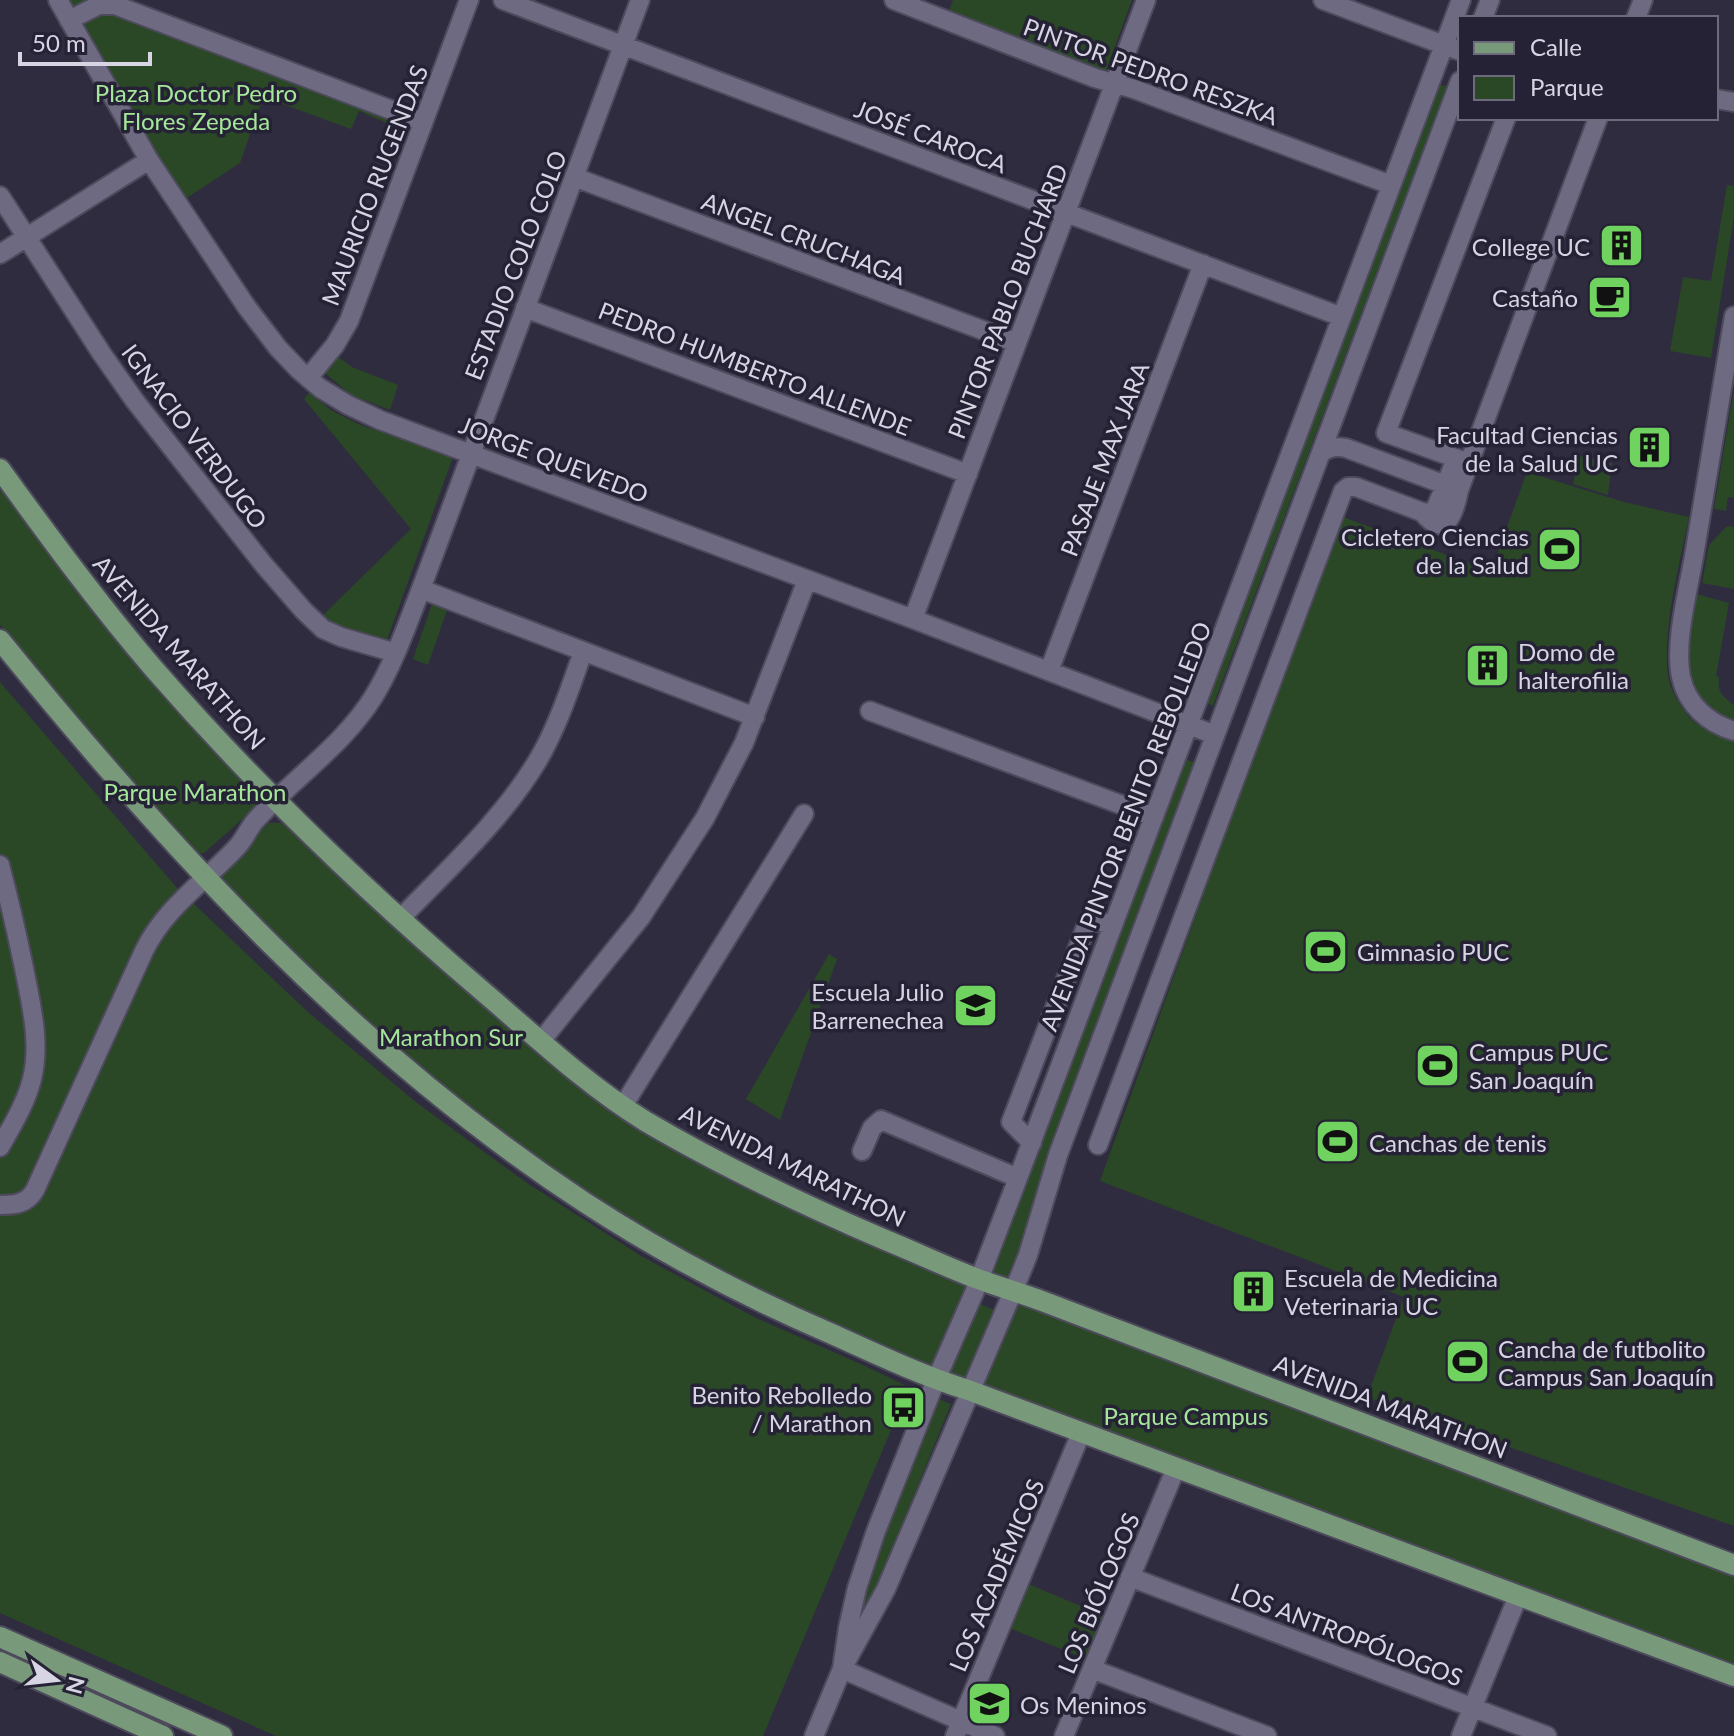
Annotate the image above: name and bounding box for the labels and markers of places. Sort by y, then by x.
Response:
building icon: College UC [1597,222,1645,270]
place label: College UC [1472,232,1590,261]
cafe icon: Castaño [1585,273,1633,321]
place label: Castaño [1492,283,1578,312]
place label: Facultad Ciencias de la Salud UC [1436,420,1618,477]
building icon: Facultad Ciencias de la Salud UC [1625,424,1673,472]
place label: Cicletero Ciencias de la Salud [1341,522,1529,579]
sports icon: Cicletero Ciencias de la Salud [1536,526,1584,574]
place label: Domo de halterofilia [1518,637,1629,694]
building icon: Domo de halterofilia [1463,641,1511,689]
sports icon: Gimnasio PUC [1302,927,1350,975]
place label: Gimnasio PUC [1357,937,1509,966]
place label: Escuela Julio Barrenechea [811,977,944,1034]
school or university icon: Escuela Julio Barrenechea [951,981,999,1029]
place label: Campus PUC San Joaquín [1469,1037,1608,1094]
sports icon: Campus PUC San Joaquín [1414,1041,1462,1089]
sports icon: Canchas de tenis [1314,1118,1362,1166]
place label: Canchas de tenis [1369,1128,1547,1157]
place label: Escuela de Medicina Veterinaria UC [1284,1263,1498,1320]
building icon: Escuela de Medicina Veterinaria UC [1229,1267,1277,1315]
place label: Cancha de futbolito Campus San Joaquín [1498,1334,1714,1391]
sports icon: Cancha de futbolito Campus San Joaquín [1443,1338,1491,1386]
place label: Benito Rebolledo / Marathon [692,1380,872,1437]
bus stop icon: Benito Rebolledo / Marathon [879,1384,927,1432]
school or university icon: Os Meninos [965,1680,1013,1728]
place label: Os Meninos [1020,1690,1147,1719]

